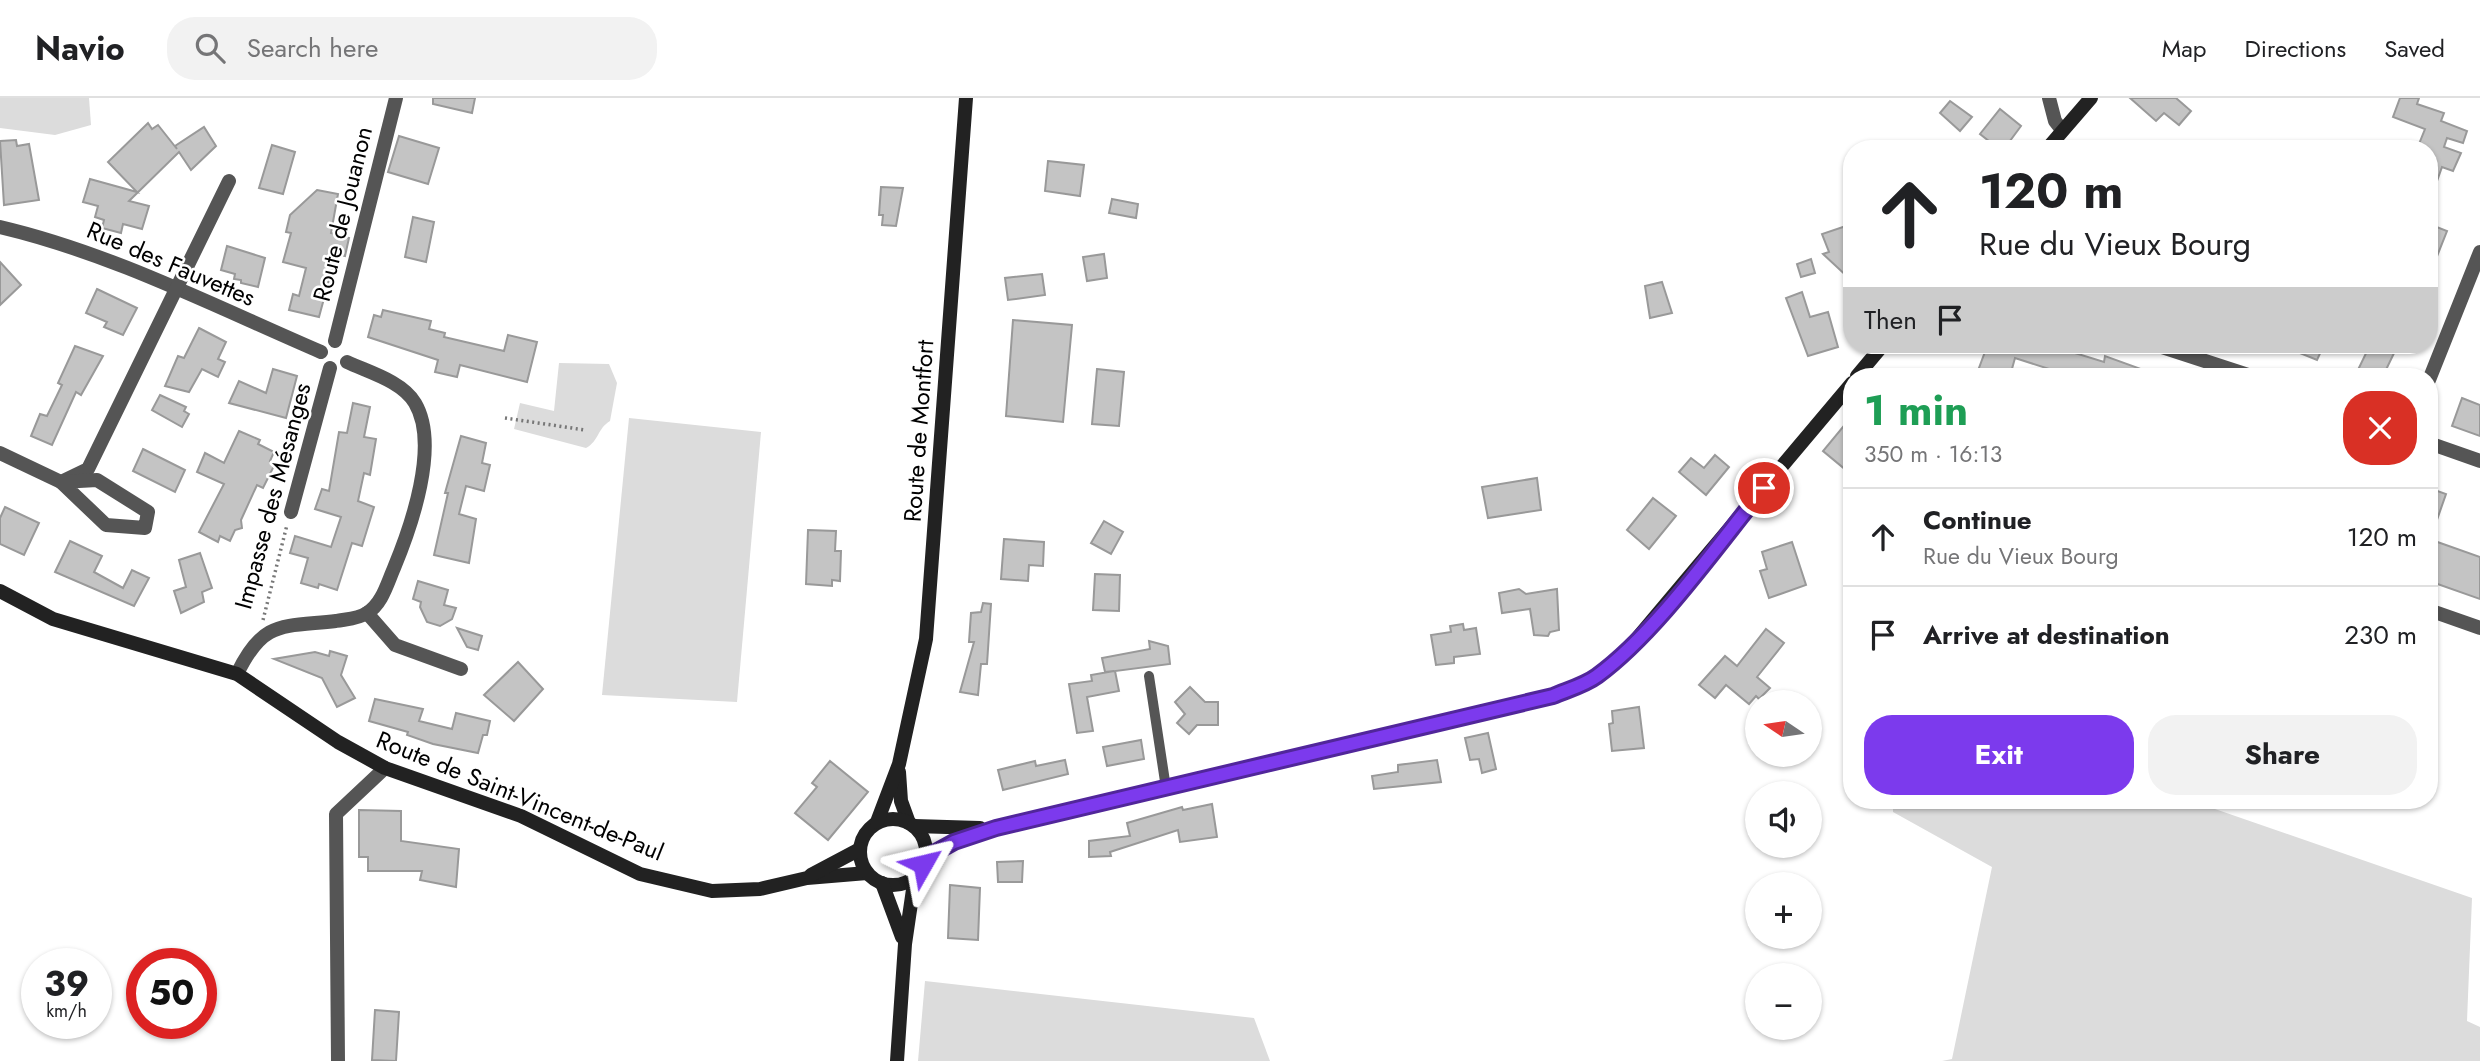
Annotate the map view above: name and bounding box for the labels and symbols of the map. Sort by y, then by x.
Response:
street label: Route de Jouanon [304,123,381,305]
street label: Rue des Fauvettes [81,212,261,315]
street label: Route de Montfort [895,338,942,523]
street label: Impasse des Mésanges [225,379,320,613]
pin [1734,458,1794,518]
north arrow [1745,690,1822,766]
street label: Route de Saint-Vincent-de-Paul [371,722,669,869]
position arrow [886,827,960,901]
speed limit sign: 50 [126,948,217,1039]

